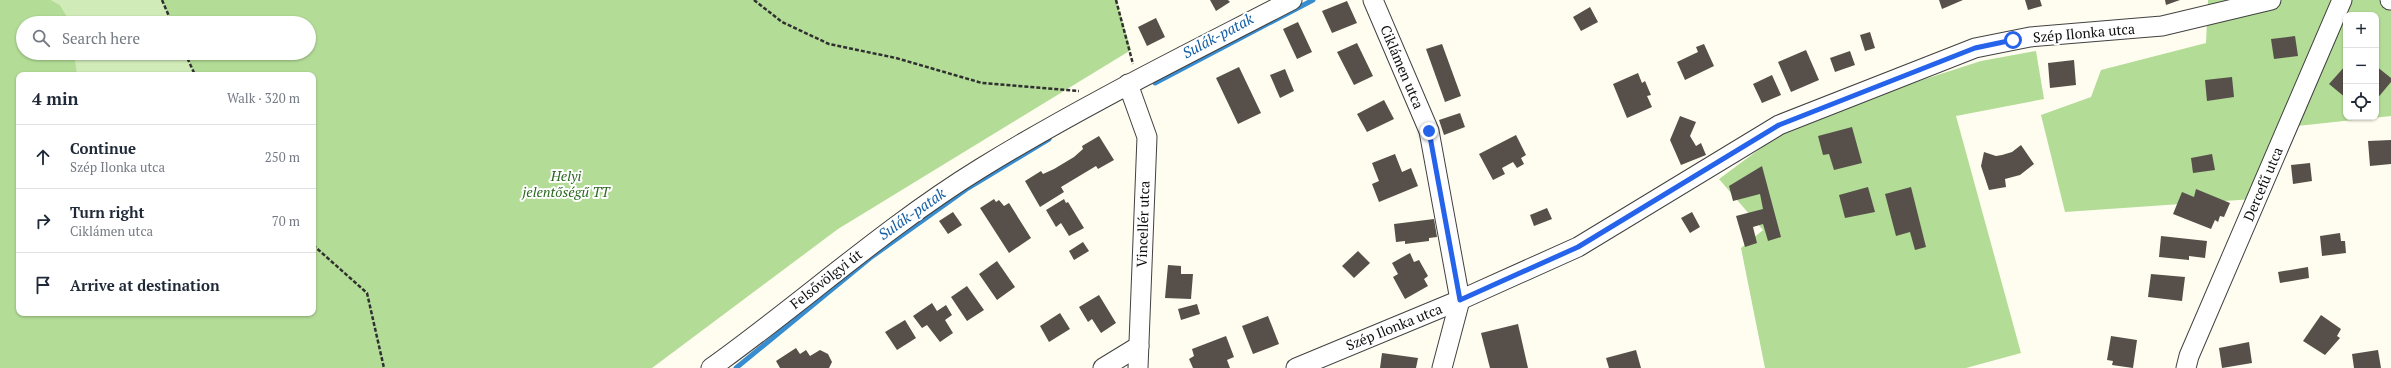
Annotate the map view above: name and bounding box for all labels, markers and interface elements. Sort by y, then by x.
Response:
water label: Sulák-patak [1178,8,1257,62]
map controls [2343,12,2379,120]
button: + [2343,12,2379,48]
search box [16,16,316,60]
street label: Szép Ilonka utca [2032,19,2136,46]
street label: Ciklámen utca [1376,22,1429,112]
icon: search [30,27,52,49]
text: Search here [62,28,140,48]
route start [2004,31,2022,49]
button: − [2343,48,2379,84]
button: locate [2343,84,2379,120]
text: 4 min [32,87,79,110]
text: Walk · 320 m [227,89,300,107]
route end [1420,122,1438,140]
text: Continue [70,138,136,158]
street label: Dercefű utca [2238,144,2287,224]
icon: ahead [32,146,54,168]
text: 250 m [265,148,300,166]
text: Szép Ilonka utca [70,158,165,176]
park label: Helyi jelentőségű TT [520,166,611,201]
street label: Vincellér utca [1131,180,1154,268]
water label: Sulák-patak [874,182,950,244]
text: Turn right [70,202,145,222]
icon: right [32,210,54,232]
text: 70 m [272,212,300,230]
text: Ciklámen utca [70,222,153,240]
street label: Felsővölgyi út [786,244,866,313]
icon: arrive [32,274,54,296]
text: Arrive at destination [70,275,220,295]
street label: Szép Ilonka utca [1343,299,1445,354]

